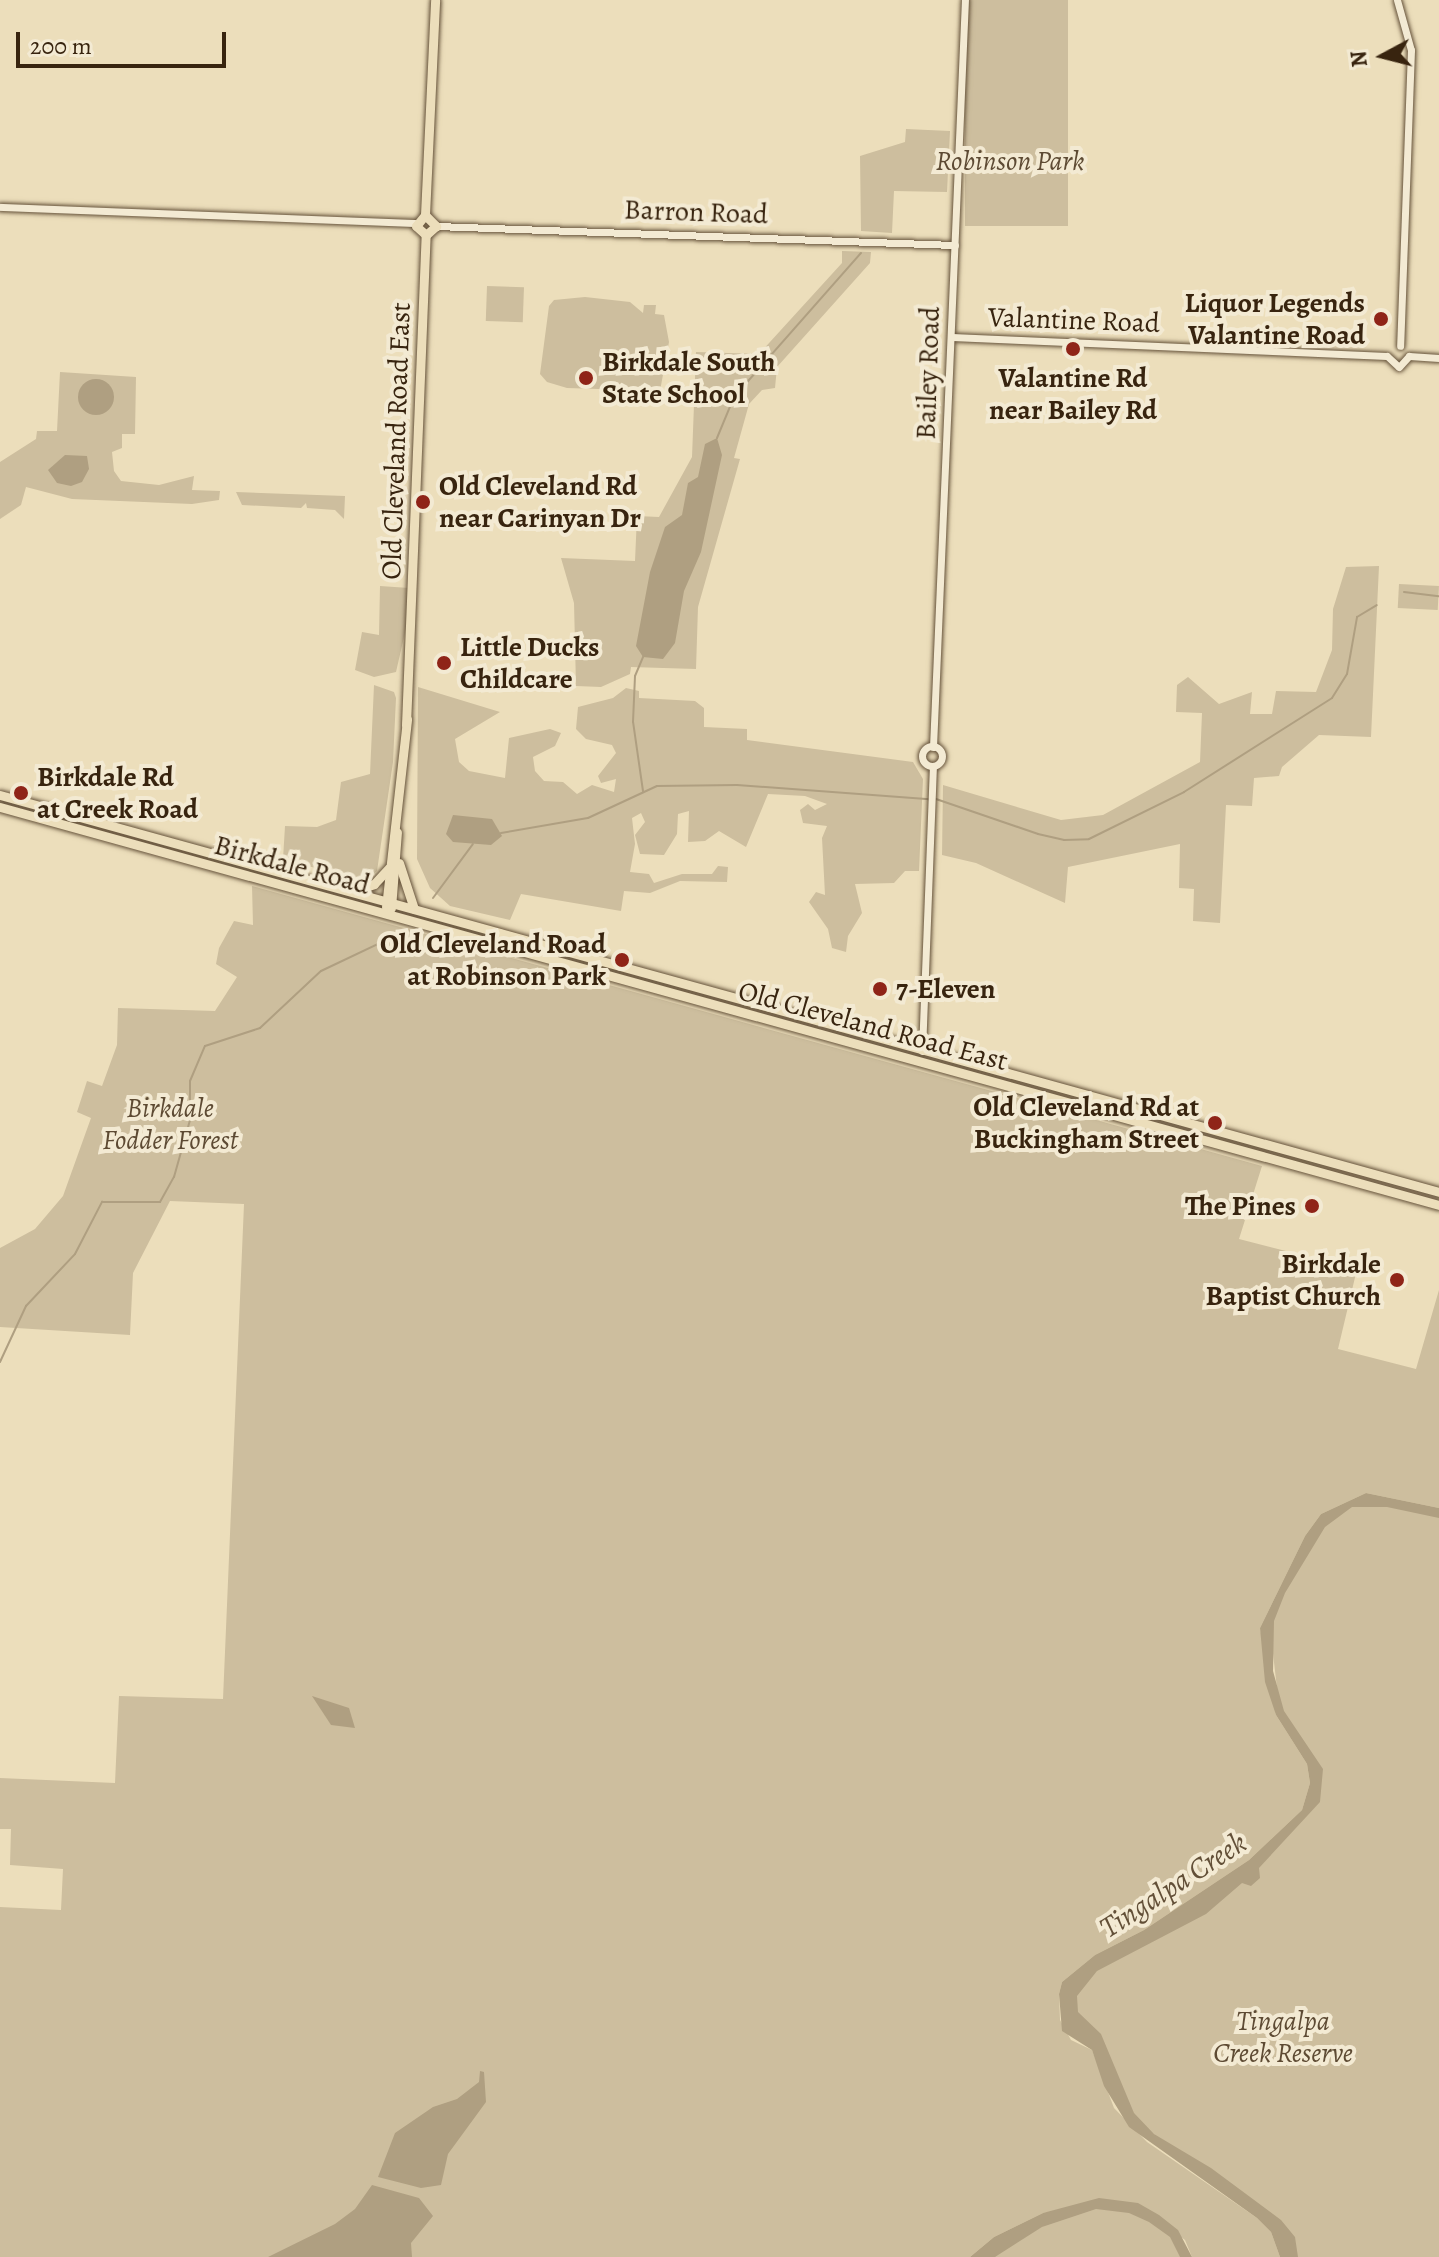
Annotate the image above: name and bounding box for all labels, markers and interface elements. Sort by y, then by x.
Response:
scale bar [20,16,230,66]
north arrow [1343,16,1423,96]
text: 200 m [30,30,92,62]
text: N [1343,49,1375,69]
park label: Robinson Park [936,144,1084,178]
street label: Barron Road [623,193,769,231]
place label: Liquor Legends Valantine Road [1185,286,1365,352]
street label: Valantine Road [987,300,1161,340]
street label: Old Cleveland Road East [374,302,418,580]
street label: Bailey Road [909,306,947,440]
marker: Liquor Legends Valantine Road [1372,310,1390,328]
marker: Valantine Rd near Bailey Rd [1064,340,1082,358]
place label: Birkdale South State School [602,345,775,411]
place label: Valantine Rd near Bailey Rd [989,361,1157,427]
marker: Birkdale South State School [577,369,595,387]
place label: Old Cleveland Rd near Carinyan Dr [439,469,641,535]
marker: Old Cleveland Rd near Carinyan Dr [414,493,432,511]
place label: Little Ducks Childcare [460,630,599,696]
marker: Little Ducks Childcare [435,654,453,672]
place label: Birkdale Rd at Creek Road [37,760,198,826]
marker: Birkdale Rd at Creek Road [12,784,30,802]
street label: Birkdale Road [211,828,373,902]
place label: Old Cleveland Road at Robinson Park [380,927,606,993]
marker: Old Cleveland Road at Robinson Park [613,951,631,969]
place label: 7-Eleven [896,972,996,1006]
street label: Old Cleveland Road East [735,974,1011,1078]
marker: 7-Eleven [871,980,889,998]
place label: Old Cleveland Rd at Buckingham Street [973,1090,1199,1156]
park label: Birkdale Fodder Forest [102,1091,238,1157]
marker: Old Cleveland Rd at Buckingham Street [1206,1114,1224,1132]
place label: The Pines [1185,1189,1296,1223]
marker: The Pines [1303,1197,1321,1215]
place label: Birkdale Baptist Church [1206,1247,1381,1313]
marker: Birkdale Baptist Church [1388,1271,1406,1289]
water label: Tingalpa Creek [1093,1824,1253,1946]
park label: Tingalpa Creek Reserve [1213,2004,1353,2070]

